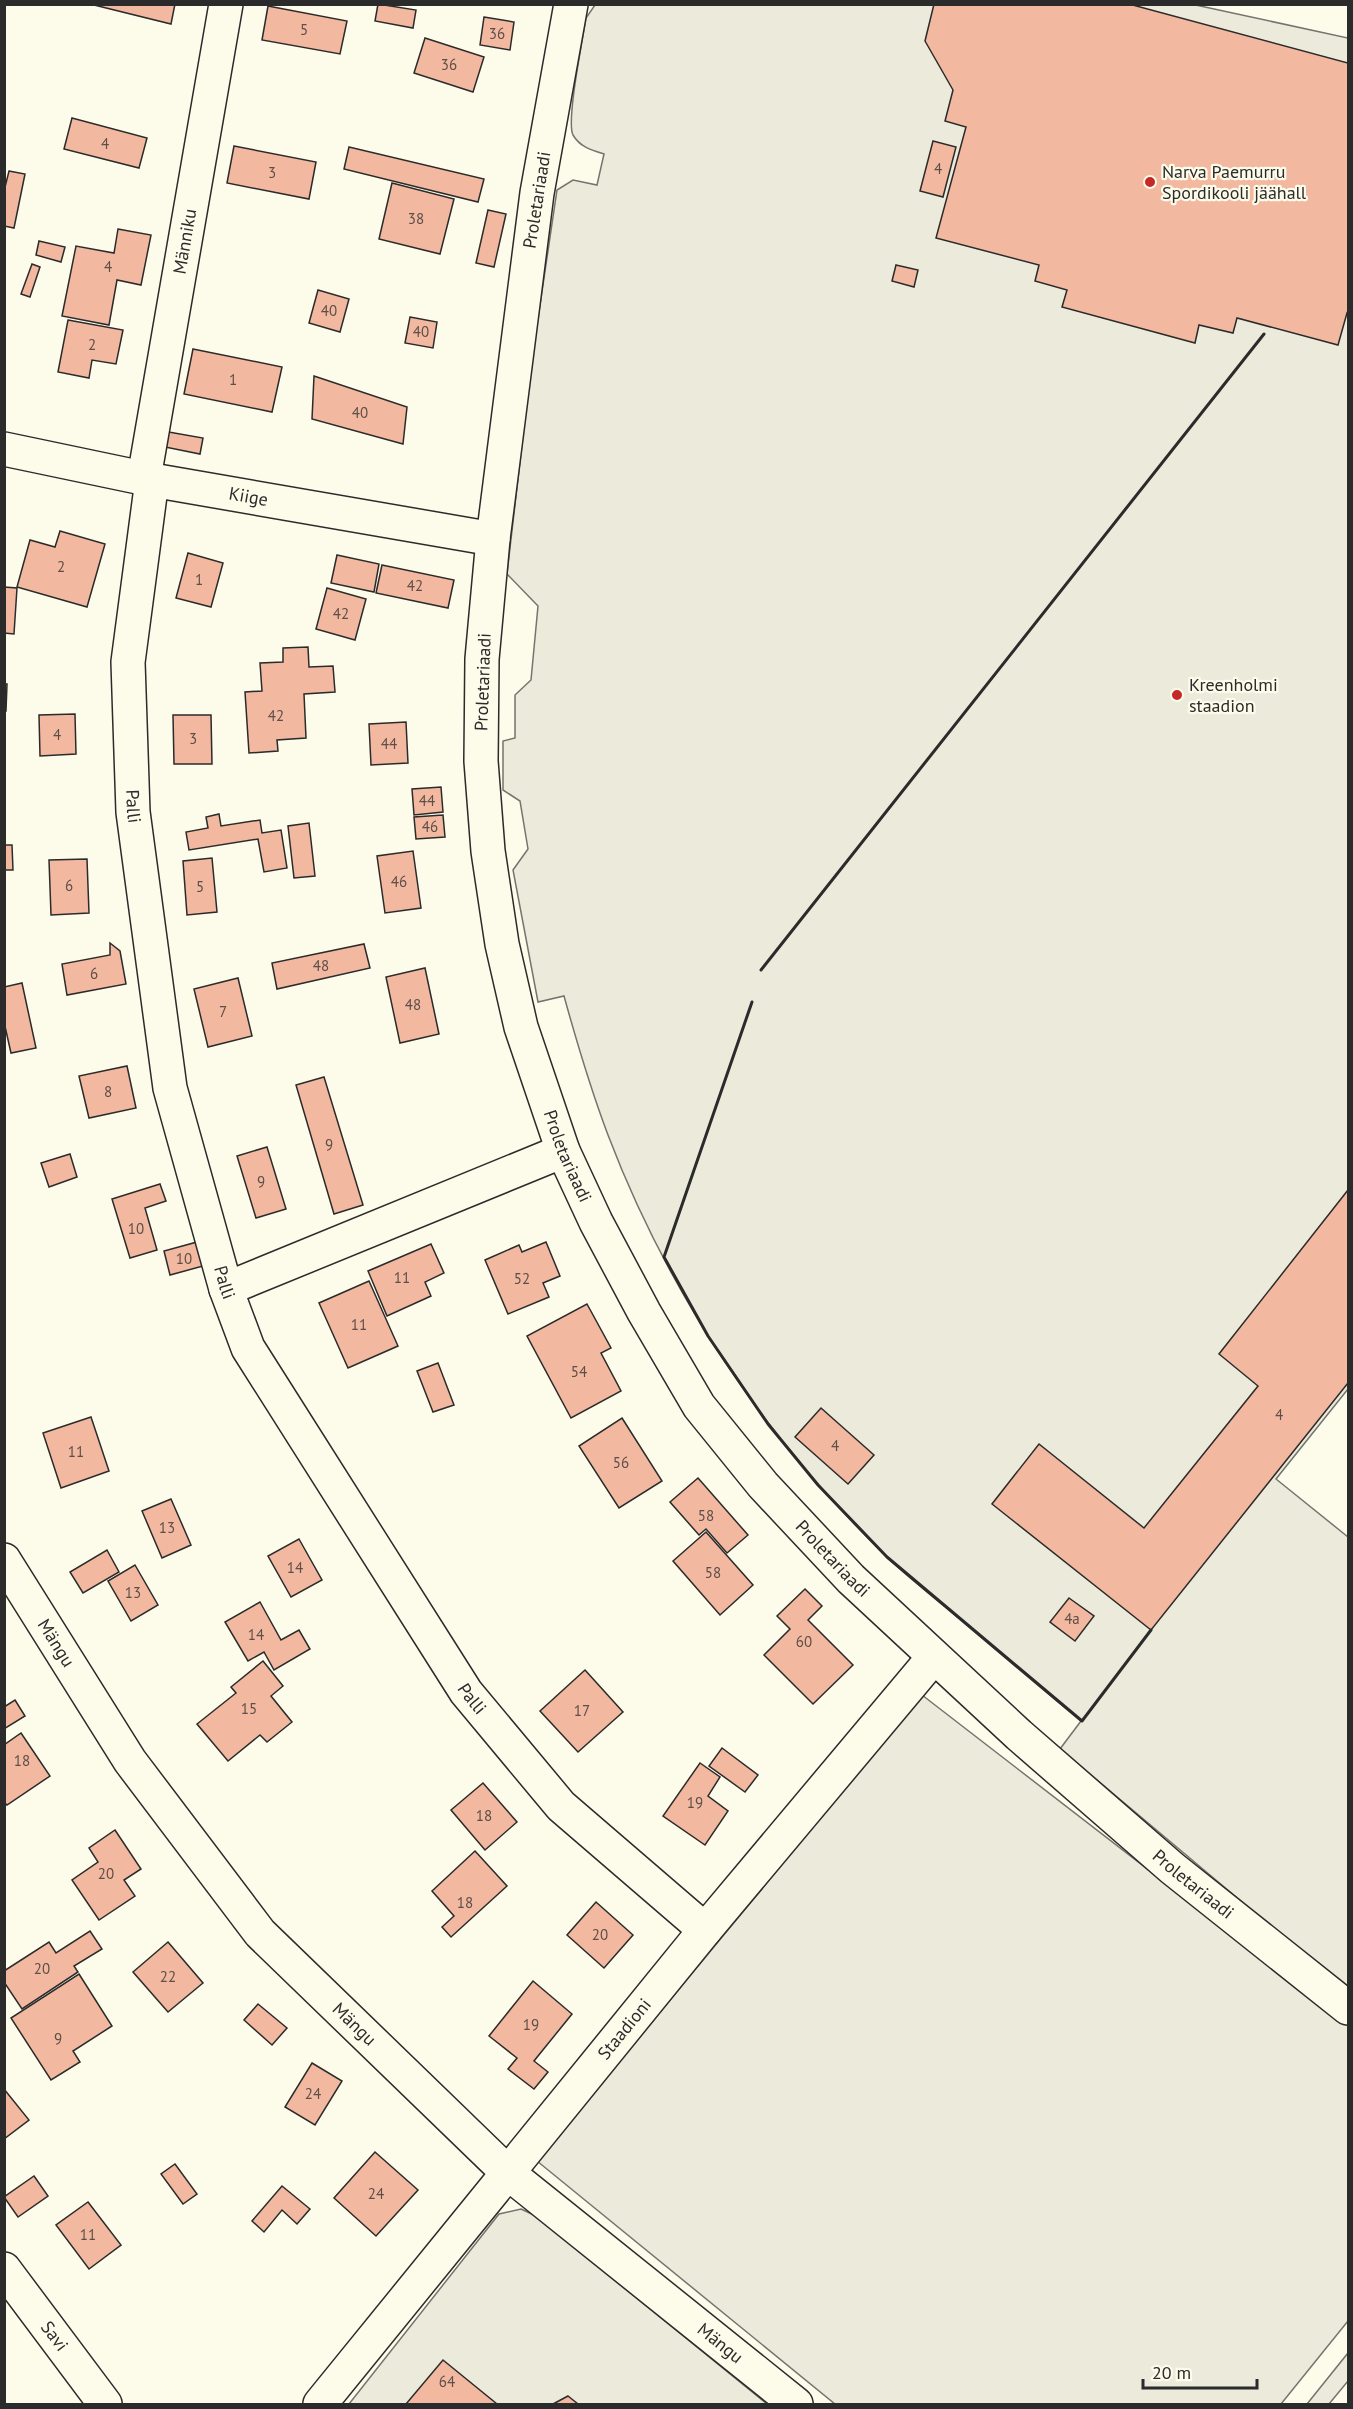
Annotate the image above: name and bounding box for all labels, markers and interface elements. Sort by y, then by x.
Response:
house number: 5 [300,20,308,39]
house number: 36 [489,24,505,43]
house number: 36 [441,55,457,74]
house number: 4 [101,134,109,153]
street label: Proletariaadi [517,150,556,250]
house number: 4 [934,159,942,178]
place label: Narva Paemurru Spordikooli jäähall [1162,160,1307,204]
house number: 3 [268,163,276,182]
marker: Narva Paemurru Spordikooli jäähall [1143,175,1157,189]
street label: Männiku [167,207,201,276]
house number: 38 [408,209,424,228]
house number: 4 [104,257,112,276]
house number: 40 [321,301,337,320]
house number: 40 [413,322,429,341]
house number: 2 [88,335,96,354]
house number: 1 [229,370,237,389]
house number: 40 [352,403,368,422]
street label: Kiige [227,481,270,511]
house number: 2 [57,557,65,576]
house number: 1 [195,570,203,589]
house number: 42 [407,576,423,595]
house number: 42 [333,604,349,623]
street label: Proletariaadi [469,633,496,731]
place label: Kreenholmi staadion [1189,673,1278,717]
marker: Kreenholmi staadion [1170,688,1184,702]
house number: 42 [268,706,284,725]
house number: 4 [53,725,61,744]
house number: 3 [189,729,197,748]
house number: 44 [381,734,397,753]
street label: Palli [121,789,146,825]
house number: 44 [419,791,435,810]
house number: 46 [422,817,438,836]
house number: 46 [391,872,407,891]
house number: 6 [65,876,73,895]
house number: 5 [196,877,204,896]
house number: 48 [313,956,329,975]
house number: 6 [90,964,98,983]
house number: 48 [405,995,421,1014]
house number: 7 [219,1002,227,1021]
house number: 8 [104,1082,112,1101]
street label: Proletariaadi [539,1107,597,1206]
house number: 9 [325,1135,333,1154]
house number: 9 [257,1172,265,1191]
house number: 10 [128,1219,144,1238]
house number: 10 [176,1249,192,1268]
street label: Palli [209,1263,241,1302]
house number: 11 [394,1268,410,1287]
house number: 52 [514,1269,530,1288]
house number: 11 [351,1315,367,1334]
house number: 54 [571,1362,587,1381]
house number: 4 [1275,1405,1283,1424]
house number: 4 [831,1436,839,1455]
house number: 11 [68,1442,84,1461]
house number: 56 [613,1453,629,1472]
house number: 58 [698,1506,714,1525]
street label: Proletariaadi [791,1515,875,1602]
house number: 13 [159,1518,175,1537]
house number: 14 [287,1558,303,1577]
house number: 58 [705,1563,721,1582]
house number: 13 [125,1583,141,1602]
house number: 4a [1064,1609,1080,1628]
street label: Mängu [33,1614,80,1671]
house number: 14 [248,1625,264,1644]
house number: 60 [796,1632,812,1651]
street label: Palli [452,1679,492,1719]
house number: 15 [241,1699,257,1718]
house number: 17 [574,1701,590,1720]
house number: 18 [14,1751,30,1770]
house number: 19 [687,1793,703,1812]
house number: 18 [476,1806,492,1825]
street label: Proletariaadi [1148,1844,1239,1924]
house number: 20 [98,1864,114,1883]
house number: 18 [457,1893,473,1912]
house number: 20 [592,1925,608,1944]
house number: 20 [34,1959,50,1978]
house number: 22 [160,1967,176,1986]
street label: Staadioni [592,1993,656,2064]
street label: Mängu [328,1997,381,2050]
house number: 19 [523,2015,539,2034]
house number: 9 [54,2029,62,2048]
house number: 24 [305,2084,321,2103]
house number: 24 [368,2184,384,2203]
house number: 11 [80,2225,96,2244]
street label: Savi [36,2316,74,2356]
street label: Mängu [693,2317,748,2368]
scale bar [1143,2352,1257,2390]
text: 20 m [1152,2361,1191,2384]
house number: 64 [439,2372,455,2391]

